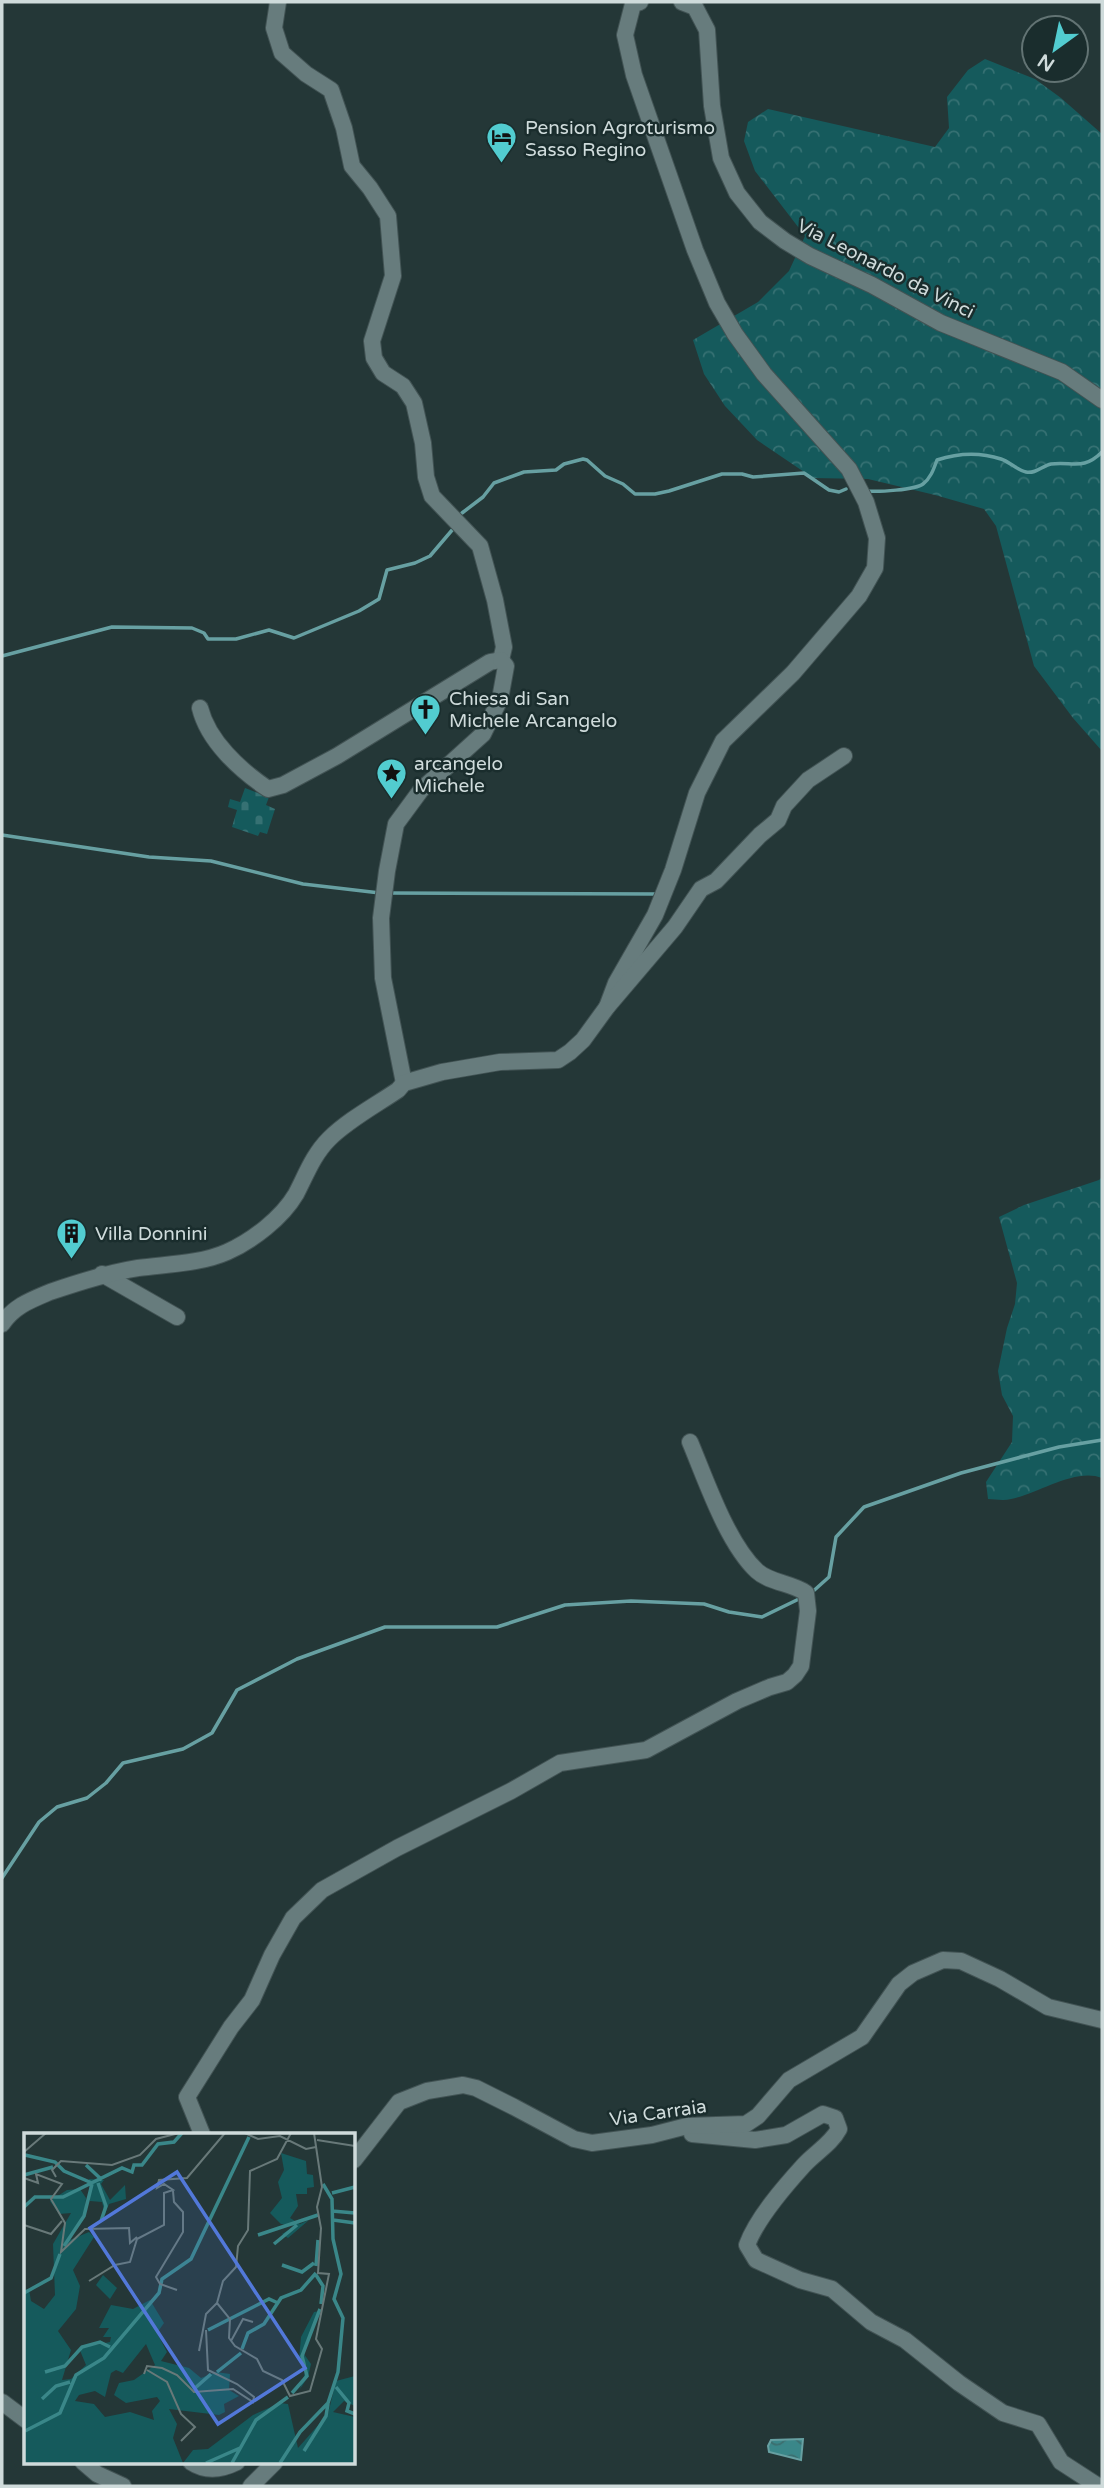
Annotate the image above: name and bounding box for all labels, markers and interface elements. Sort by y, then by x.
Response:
north arrow [1020,14,1090,84]
text: N [1034,49,1059,76]
place label: Pension Agroturismo Sasso Regino [525,117,715,161]
hotel icon: Pension Agroturismo Sasso Regino [485,121,519,165]
street label: Via Leonardo da Vinci [793,215,978,323]
place label: Chiesa di San Michele Arcangelo [449,688,617,732]
church icon: Chiesa di San Michele Arcangelo [409,692,443,736]
place label: arcangelo Michele [414,753,503,797]
place icon: arcangelo Michele [374,757,408,801]
building icon: Villa Donnini [55,1216,89,1260]
place label: Villa Donnini [95,1223,207,1245]
street label: Via Carraia [608,2095,708,2131]
inset map [24,2133,355,2464]

